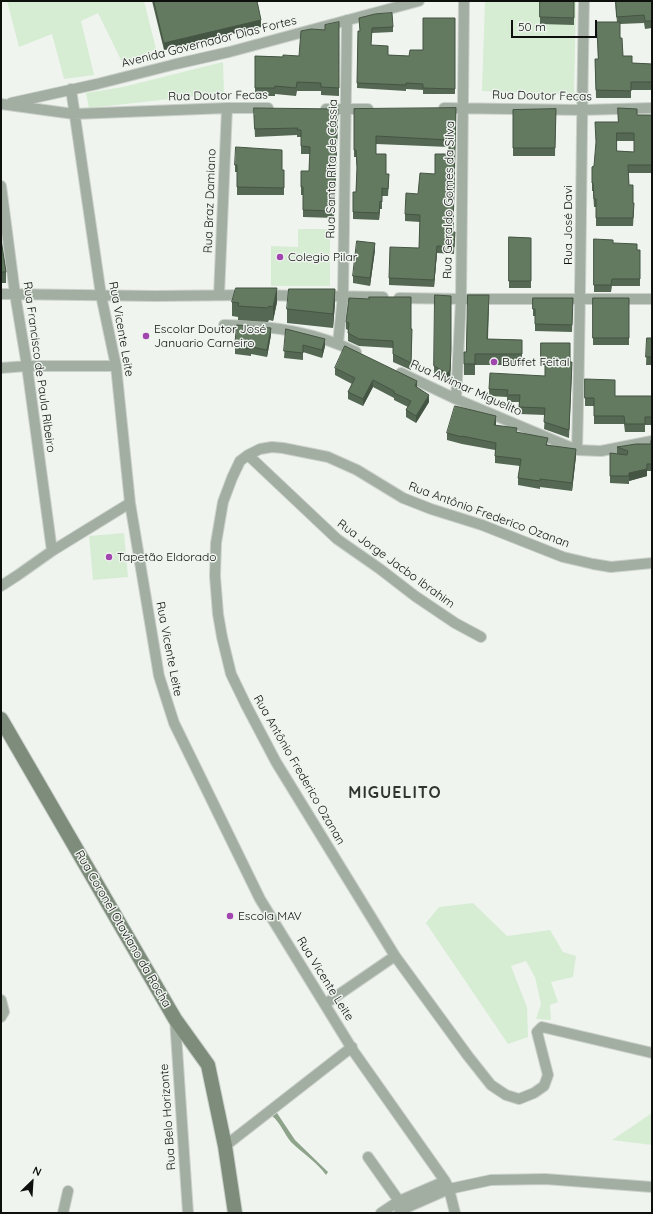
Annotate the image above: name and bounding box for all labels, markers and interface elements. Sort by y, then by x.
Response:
scale bar [513,12,599,38]
street label: Avenida Governador Dias Fortes [120,13,298,71]
text: 50 m [518,19,546,34]
street label: Rua Doutor Fecas [168,88,268,104]
street label: Rua Doutor Fecas [492,88,592,104]
street label: Rua Santa Rita de Cássia [324,99,340,239]
street label: Rua Geraldo Gomes da Silva [440,121,458,279]
street label: Rua Braz Damiano [201,148,219,254]
street label: Rua José Davi [561,185,575,265]
place label: Colegio Pilar [288,250,357,264]
marker: Colegio Pilar [275,252,285,262]
street label: Rua Vicente Leite [106,280,136,378]
street label: Rua Francisco de Paula Ribeiro [20,281,58,453]
place label: Escolar Doutor José Januario Carneiro [154,322,266,350]
marker: Escolar Doutor José Januario Carneiro [141,331,151,341]
place label: Buffet Feital [502,355,569,369]
street label: Rua Alvimar Miguelito [408,357,524,419]
marker: Buffet Feital [489,357,499,367]
street label: Rua Antônio Frederico Ozanan [406,479,572,551]
street label: Rua Jorge Jacbo Ibrahim [334,517,458,611]
place label: Tapetão Eldorado [117,550,216,564]
marker: Tapetão Eldorado [104,552,114,562]
street label: Rua Vicente Leite [153,600,185,698]
street label: Rua Antônio Frederico Ozanan [250,693,348,847]
district label: MIGUELITO [348,783,442,803]
street label: Rua Coronel Otaviano da Rocha [72,848,174,1010]
place label: Escola MAV [238,909,302,923]
marker: Escola MAV [225,911,235,921]
street label: Rua Vicente Leite [293,934,357,1024]
street label: Rua Belo Horizonte [157,1063,179,1171]
north arrow [12,1162,52,1202]
text: N [30,1163,44,1179]

